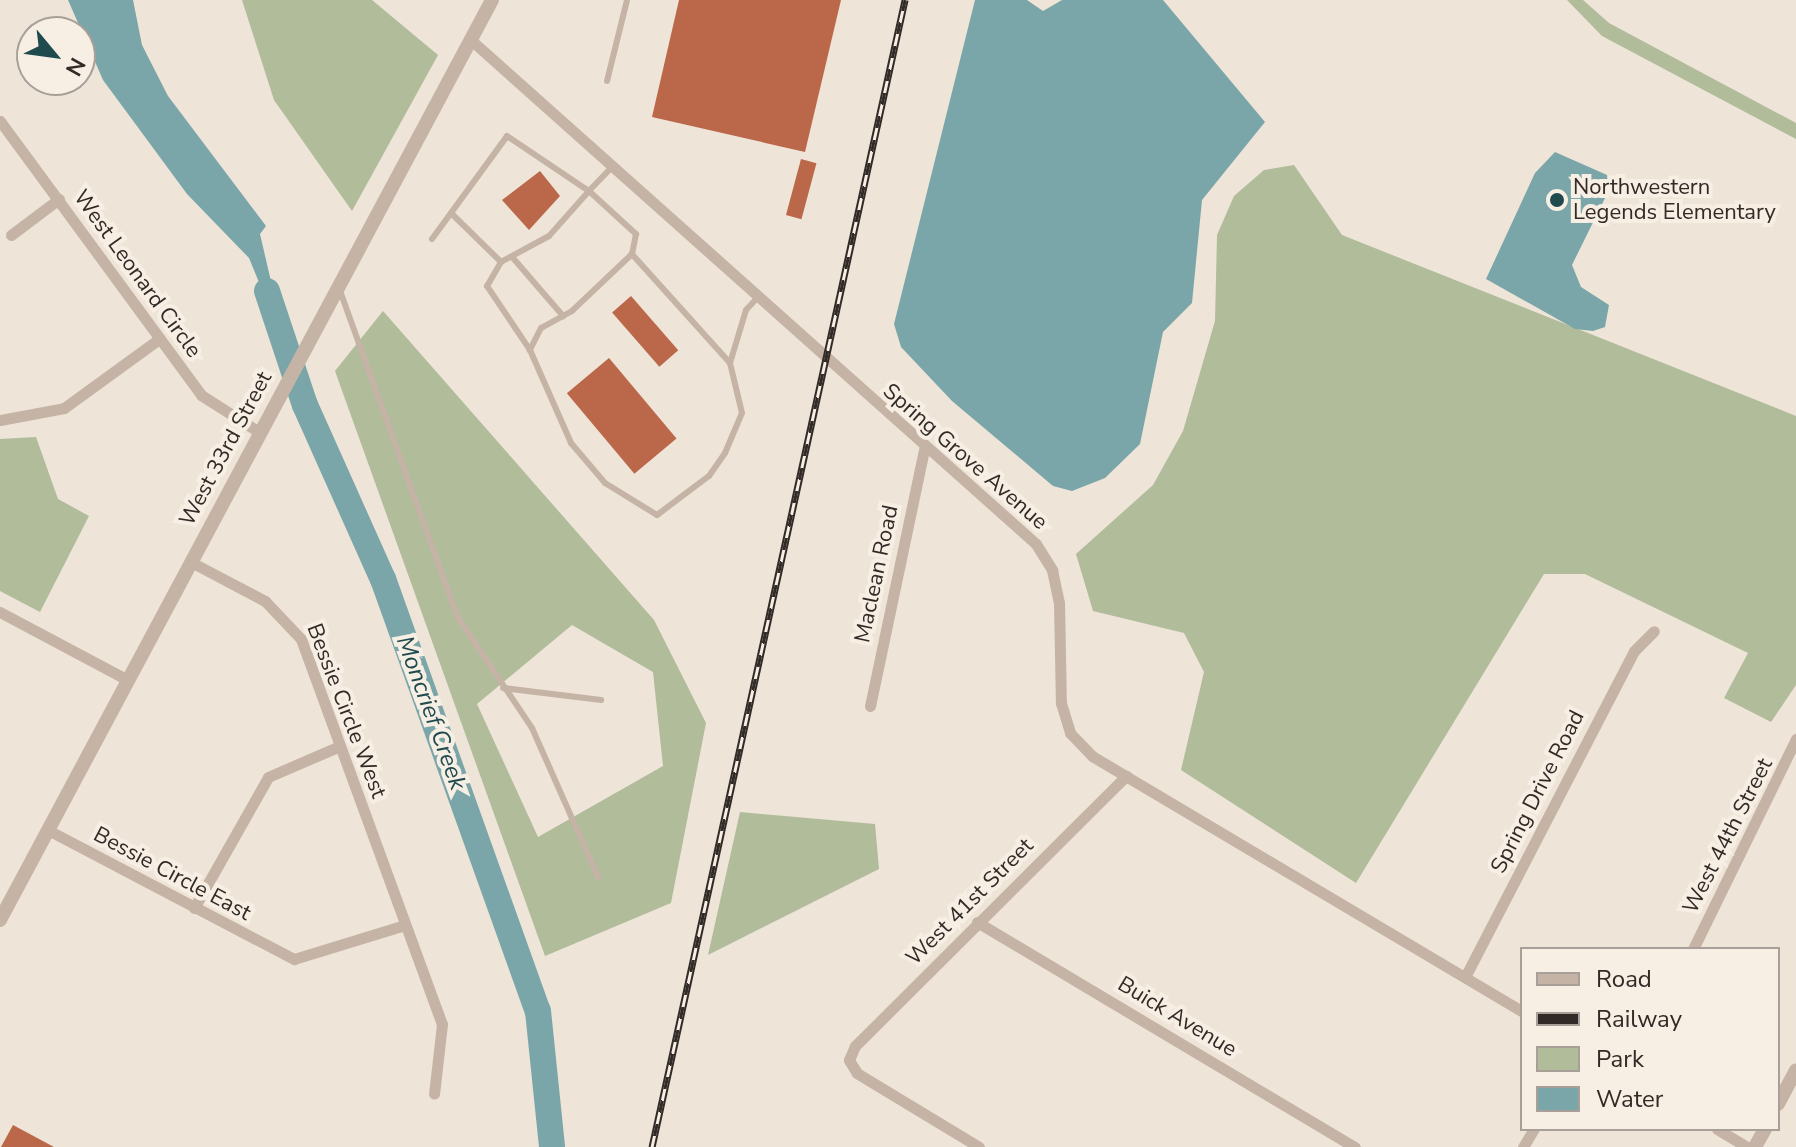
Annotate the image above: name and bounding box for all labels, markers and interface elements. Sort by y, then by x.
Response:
north arrow [16,16,96,96]
text: N [58,52,92,81]
place label: Northwestern Legends Elementary [1573,174,1776,226]
street label: West Leonard Circle [67,185,207,363]
marker: Northwestern Legends Elementary [1548,191,1566,209]
street label: West 33rd Street [174,367,278,531]
street label: Spring Grove Avenue [877,378,1053,536]
street label: Maclean Road [850,503,904,645]
street label: Bessie Circle West [301,620,391,802]
water label: Moncrief Creek [390,632,472,794]
street label: Spring Drive Road [1486,706,1590,878]
street label: West 44th Street [1677,754,1779,918]
street label: Bessie Circle East [89,821,255,927]
street label: West 41st Street [901,833,1039,971]
legend [1520,947,1780,1131]
text: Road [1596,963,1652,995]
street label: Buick Avenue [1113,971,1241,1063]
text: Railway [1596,1003,1682,1035]
text: Park [1596,1043,1644,1075]
text: Water [1596,1083,1663,1115]

